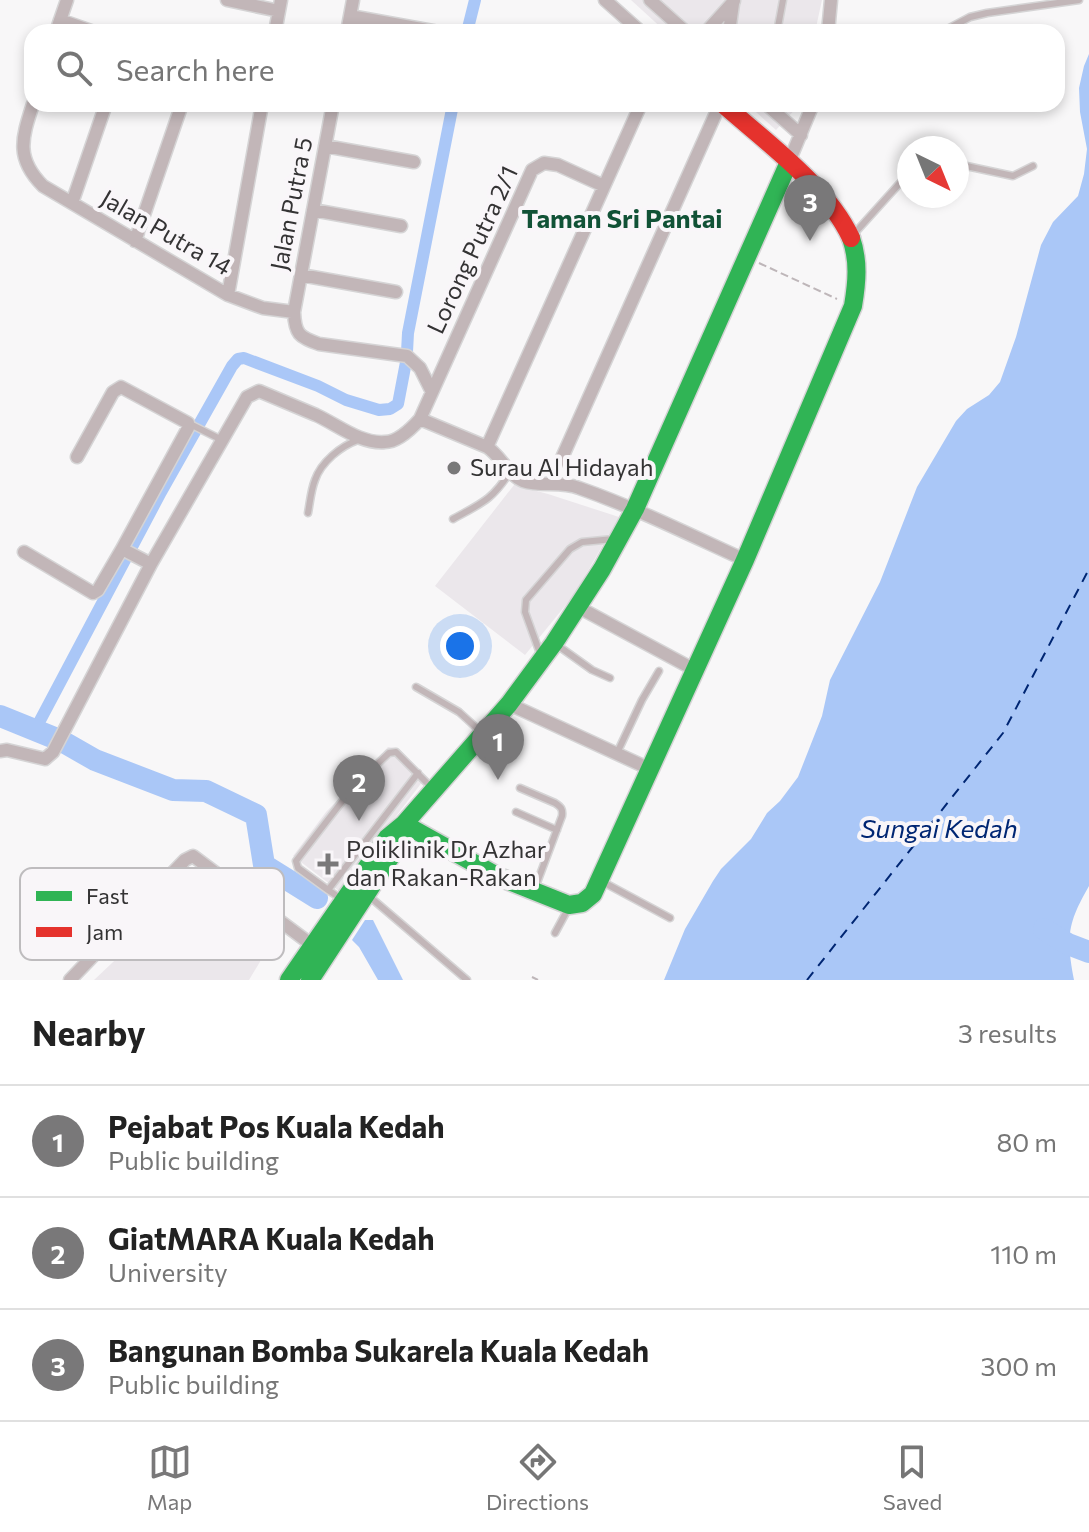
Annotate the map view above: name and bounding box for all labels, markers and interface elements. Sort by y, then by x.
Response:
search box [24,24,1065,112]
icon: search [52,46,96,90]
text: Search here [116,50,275,87]
street label: Jalan Putra 5 [263,135,318,273]
north arrow [897,136,969,208]
street label: Lorong Putra 2/1 [420,161,523,338]
pin: 3 [784,175,836,241]
street label: Jalan Putra 14 [96,183,237,281]
district label: Taman Sri Pantai [521,202,723,233]
place label: Surau Al Hidayah [470,452,653,481]
marker: Surau Al Hidayah [445,459,463,477]
your location [440,626,480,666]
pin: 1 [472,714,524,780]
pin: 2 [333,755,385,821]
water label: Sungai Kedah [860,812,1018,843]
place label: Poliklinik Dr Azhar dan Rakan-Rakan [346,834,547,891]
marker: Poliklinik Dr Azhar dan Rakan-Rakan [317,853,339,875]
legend [20,868,284,960]
text: Fast [86,882,129,909]
text: Jam [86,918,123,945]
text: Nearby [32,1011,146,1053]
text: 3 results [958,1017,1057,1048]
text: Pejabat Pos Kuala Kedah [108,1107,445,1144]
text: 1 [52,1126,64,1157]
text: 80 m [997,1126,1057,1157]
text: Public building [108,1144,279,1175]
text: GiatMARA Kuala Kedah [108,1219,435,1256]
text: 2 [51,1238,65,1269]
text: 110 m [990,1238,1057,1269]
text: University [108,1256,228,1287]
text: Bangunan Bomba Sukarela Kuala Kedah [108,1331,649,1368]
text: 3 [50,1350,66,1381]
text: 300 m [981,1350,1057,1381]
text: Public building [108,1368,279,1399]
tab: Map [147,1440,192,1515]
tab: Directions [486,1440,589,1515]
tab: Saved [883,1440,942,1515]

